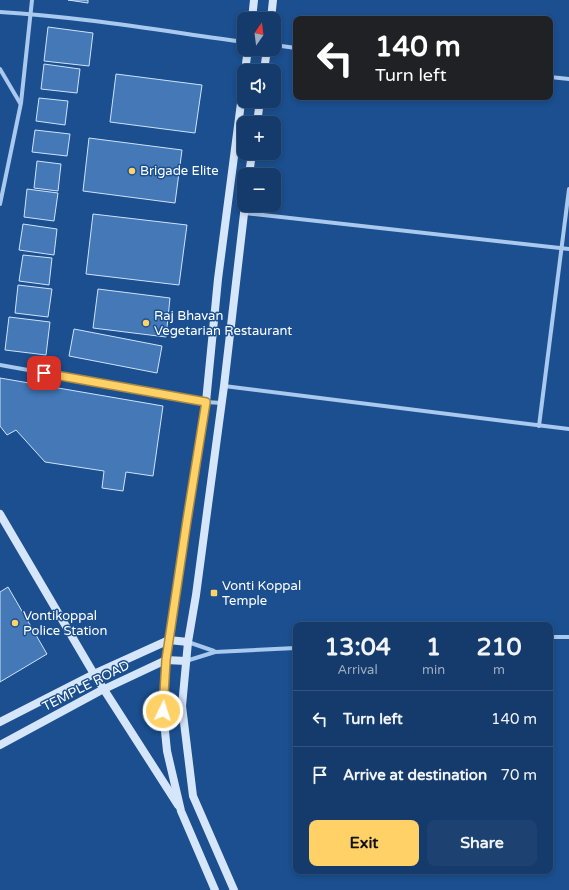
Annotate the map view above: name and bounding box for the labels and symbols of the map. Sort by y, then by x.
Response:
north arrow [237,12,281,56]
place label: Brigade Elite [140,163,219,179]
marker: Brigade Elite [127,166,137,176]
place label: Raj Bhavan Vegetarian Restaurant [154,308,292,339]
marker: Raj Bhavan Vegetarian Restaurant [141,318,151,328]
pin [27,356,61,390]
place label: Vonti Koppal Temple [222,578,301,609]
marker: Vonti Koppal Temple [209,588,219,598]
place label: Vontikoppal Police Station [23,608,107,639]
marker: Vontikoppal Police Station [10,618,20,628]
street label: TEMPLE ROAD [40,657,132,715]
position arrow [142,690,184,732]

